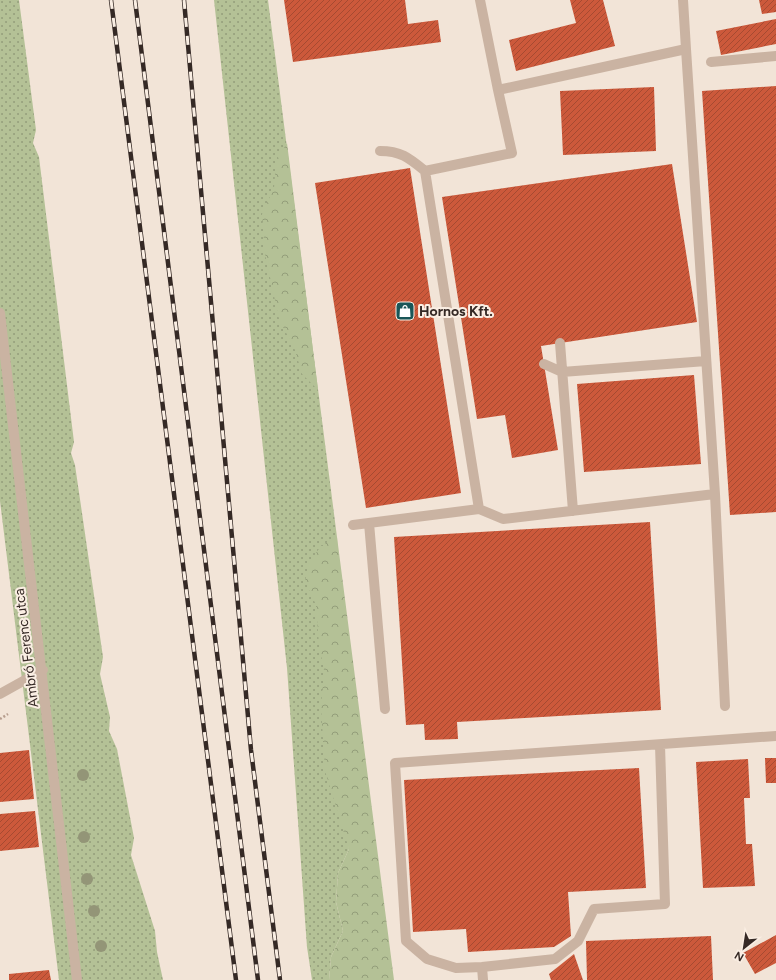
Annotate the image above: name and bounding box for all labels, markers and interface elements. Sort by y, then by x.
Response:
shop icon: Hornos Kft. [394,300,416,322]
place label: Hornos Kft. [419,303,493,320]
street label: Ambró Ferenc utca [11,587,42,709]
north arrow [724,928,764,968]
text: N [732,948,746,964]

